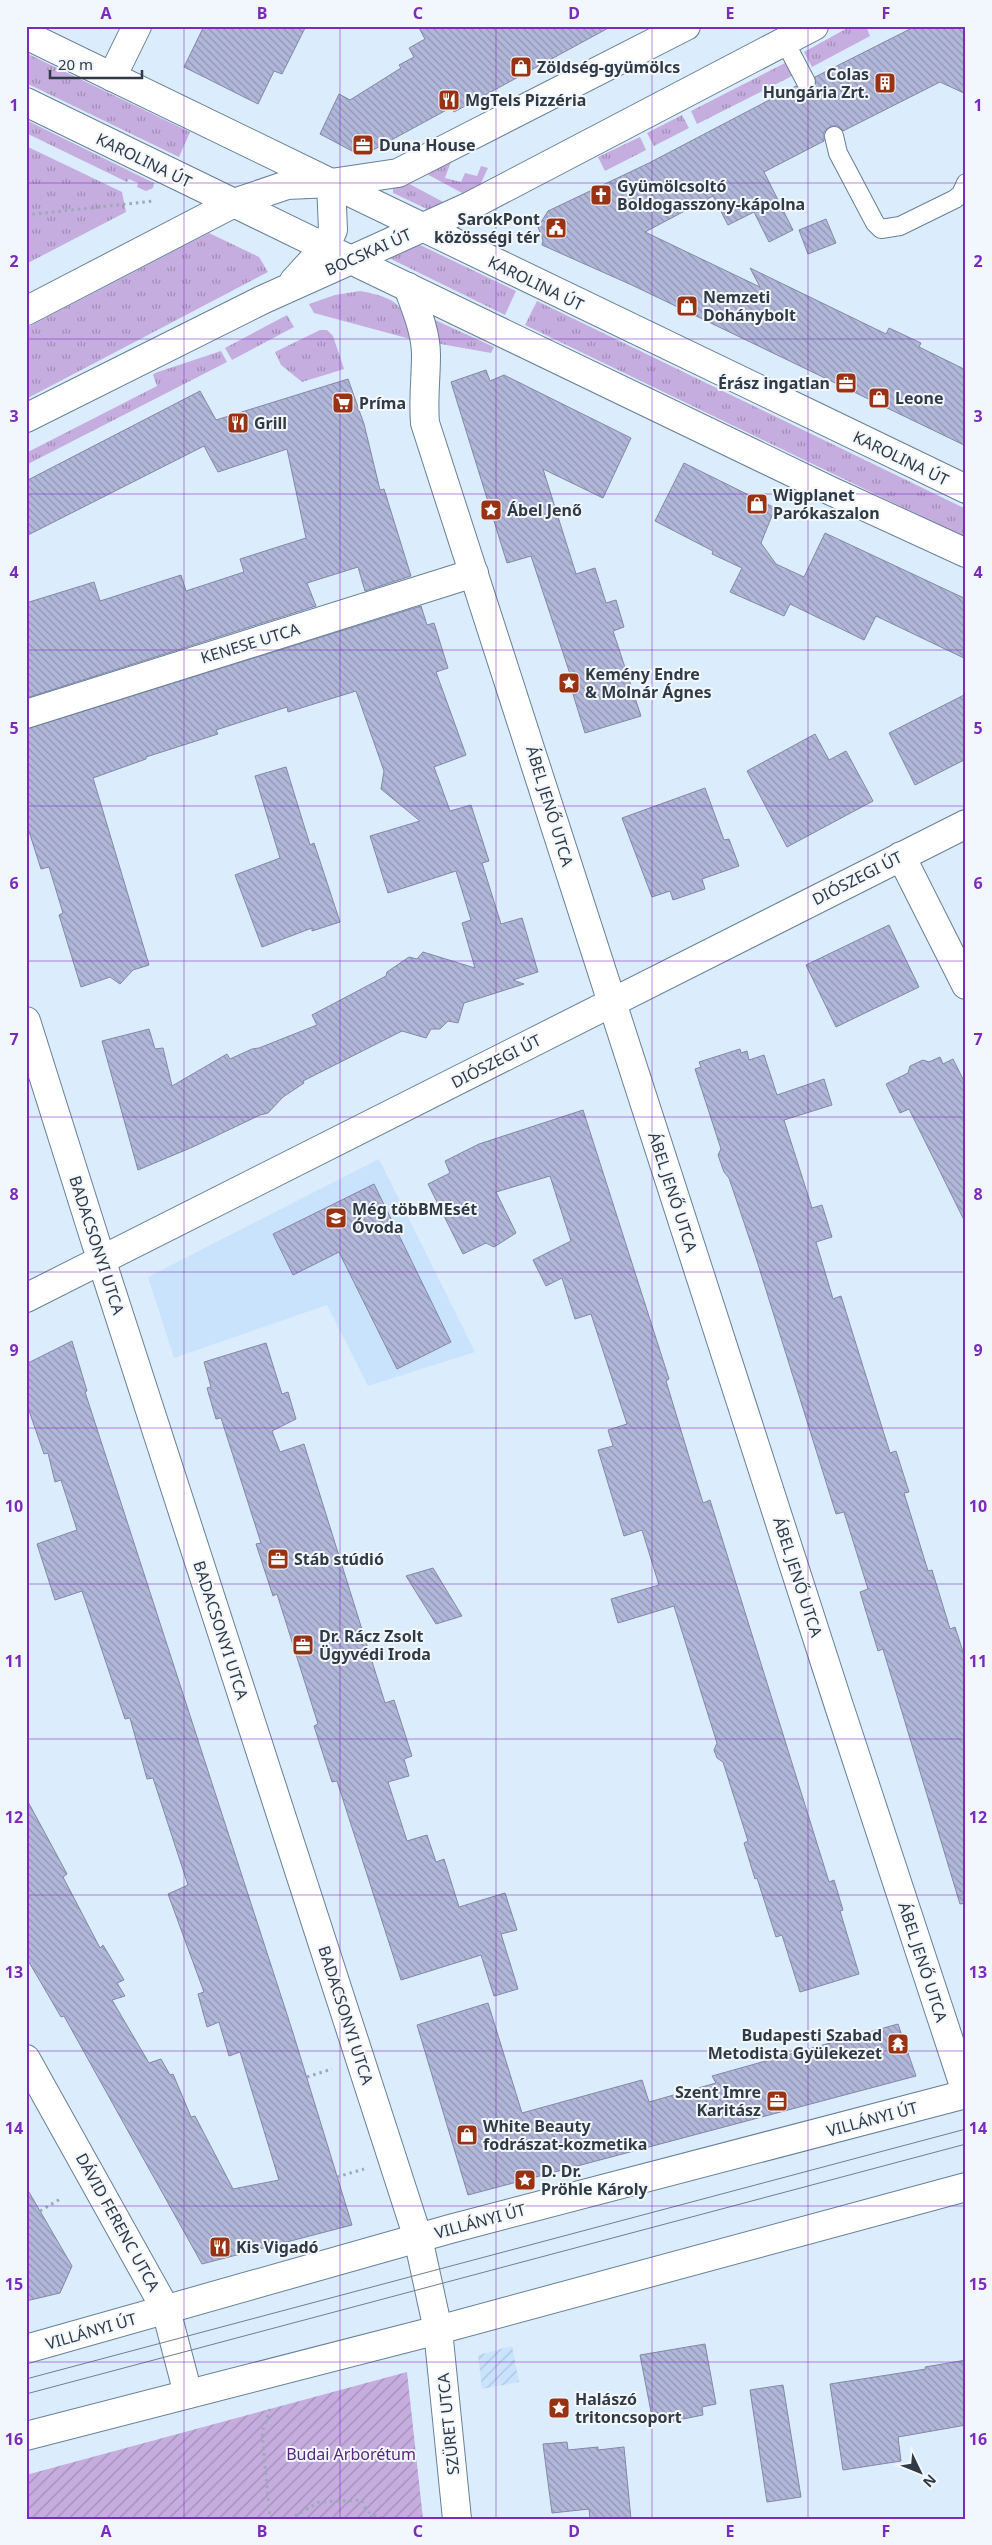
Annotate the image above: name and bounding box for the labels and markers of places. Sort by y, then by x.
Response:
shop icon: Zöldség-gyümölcs [509,55,533,79]
place label: Zöldség-gyümölcs [537,56,680,78]
place label: Colas Hungária Zrt. [763,63,869,103]
building icon: Colas Hungária Zrt. [873,71,897,95]
restaurant icon: MgTels Pizzéria [437,88,461,112]
place label: MgTels Pizzéria [465,89,586,111]
office icon: Duna House [351,133,375,157]
place label: Duna House [379,134,475,156]
place label: Gyümölcsoltó Boldogasszony-kápolna [617,175,805,215]
church icon: Gyümölcsoltó Boldogasszony-kápolna [589,183,613,207]
place label: SarokPont közösségi tér [434,208,540,248]
public building icon: SarokPont közösségi tér [544,216,568,240]
place label: Nemzeti Dohánybolt [703,286,796,326]
shop icon: Nemzeti Dohánybolt [675,294,699,318]
office icon: Érász ingatlan [834,371,858,395]
place label: Érász ingatlan [718,372,830,394]
shop icon: Leone [867,386,891,410]
place label: Leone [895,387,943,409]
supermarket icon: Príma [331,391,355,415]
place label: Príma [359,392,406,414]
restaurant icon: Grill [226,411,250,435]
place label: Grill [254,412,287,434]
place label: Wigplanet Parókaszalon [773,484,880,524]
shop icon: Wigplanet Parókaszalon [745,492,769,516]
place icon: Ábel Jenő [479,498,503,522]
place label: Ábel Jenő [507,499,582,521]
place label: Kemény Endre & Molnár Ágnes [585,663,711,703]
place icon: Kemény Endre & Molnár Ágnes [557,671,581,695]
place label: Még töbBMEsét Óvoda [352,1198,477,1238]
school or university icon: Még töbBMEsét Óvoda [324,1206,348,1230]
office icon: Stáb stúdió [266,1547,290,1571]
place label: Stáb stúdió [294,1548,384,1570]
place label: Dr. Rácz Zsolt Ügyvédi Iroda [319,1625,431,1665]
office icon: Dr. Rácz Zsolt Ügyvédi Iroda [291,1633,315,1657]
place label: Budapesti Szabad Metodista Gyülekezet [708,2024,882,2064]
temple icon: Budapesti Szabad Metodista Gyülekezet [886,2032,910,2056]
place label: Szent Imre Karitász [675,2081,761,2121]
office icon: Szent Imre Karitász [765,2089,789,2113]
place label: White Beauty fodrászat-kozmetika [483,2115,647,2155]
shop icon: White Beauty fodrászat-kozmetika [455,2123,479,2147]
place label: D. Dr. Pröhle Károly [541,2160,648,2200]
place icon: D. Dr. Pröhle Károly [513,2168,537,2192]
restaurant icon: Kis Vigadó [208,2235,232,2259]
place label: Kis Vigadó [236,2236,319,2258]
place label: Halászó tritoncsoport [575,2388,682,2428]
place icon: Halászó tritoncsoport [547,2396,571,2420]

